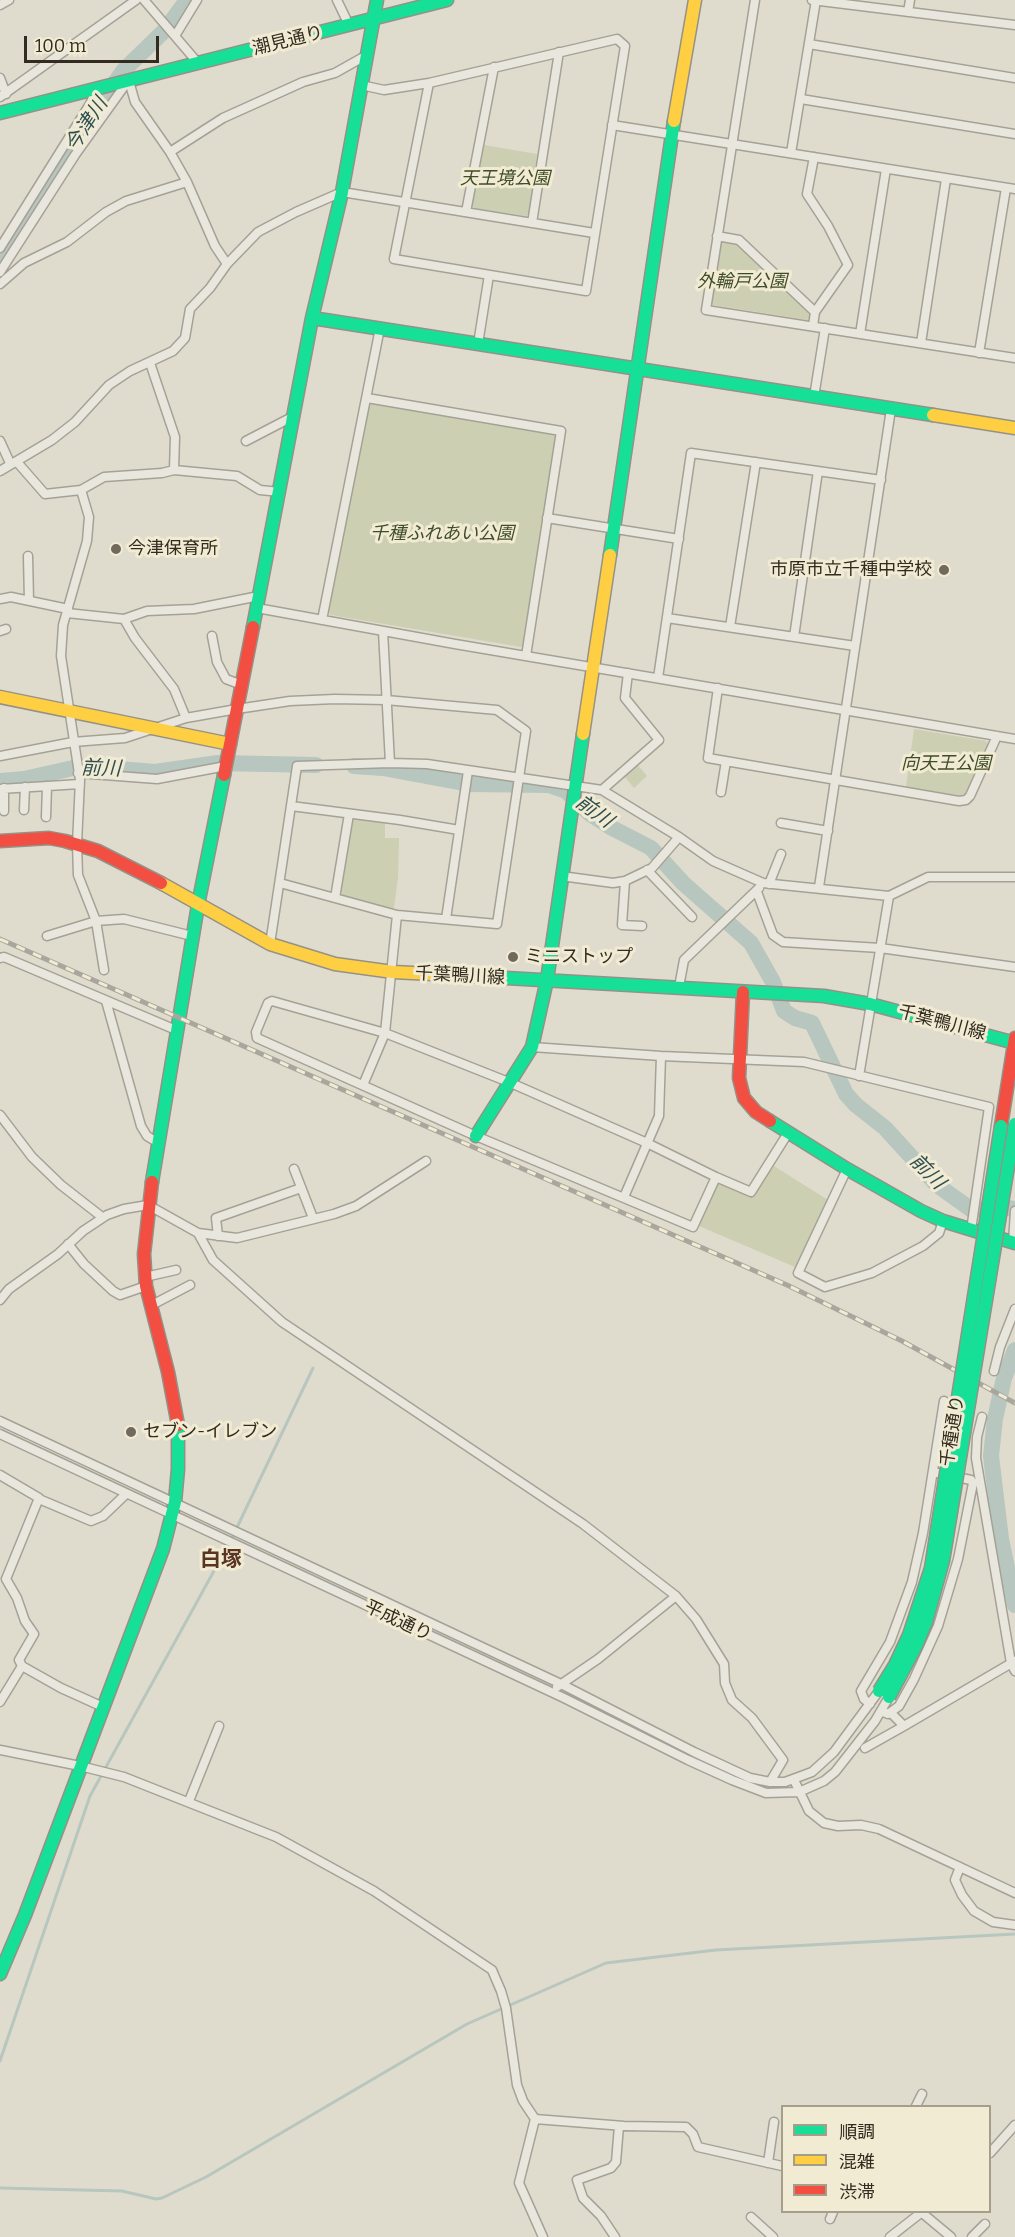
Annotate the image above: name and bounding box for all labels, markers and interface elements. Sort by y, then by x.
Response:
street label: 潮見通り [250,22,326,60]
scale bar [27,24,162,62]
text: 100 m [35,35,86,57]
water label: 今津川 [61,93,113,157]
park label: 天王境公園 [460,168,550,190]
park label: 外輪戸公園 [697,271,787,293]
park label: 千種ふれあい公園 [370,523,514,545]
place label: 今津保育所 [128,538,218,560]
marker: 今津保育所 [109,542,123,556]
place label: 市原市立千種中学校 [770,559,932,581]
marker: 市原市立千種中学校 [937,563,951,577]
park label: 向天王公園 [901,753,991,775]
water label: 前川 [81,756,121,782]
water label: 前川 [571,791,617,833]
place label: ミニストップ [525,946,633,968]
marker: ミニストップ [506,950,520,964]
street label: 千葉鴨川線 [414,963,506,989]
street label: 千葉鴨川線 [896,1001,988,1045]
water label: 前川 [904,1149,950,1195]
street label: 千種通り [937,1394,969,1468]
place label: セブン-イレブン [143,1421,277,1443]
marker: セブン-イレブン [124,1425,138,1439]
district label: 白塚 [200,1547,242,1573]
street label: 平成通り [361,1596,435,1646]
legend [781,2105,991,2213]
text: 順調 [839,2121,875,2143]
text: 混雑 [839,2151,875,2173]
text: 渋滞 [839,2181,875,2203]

